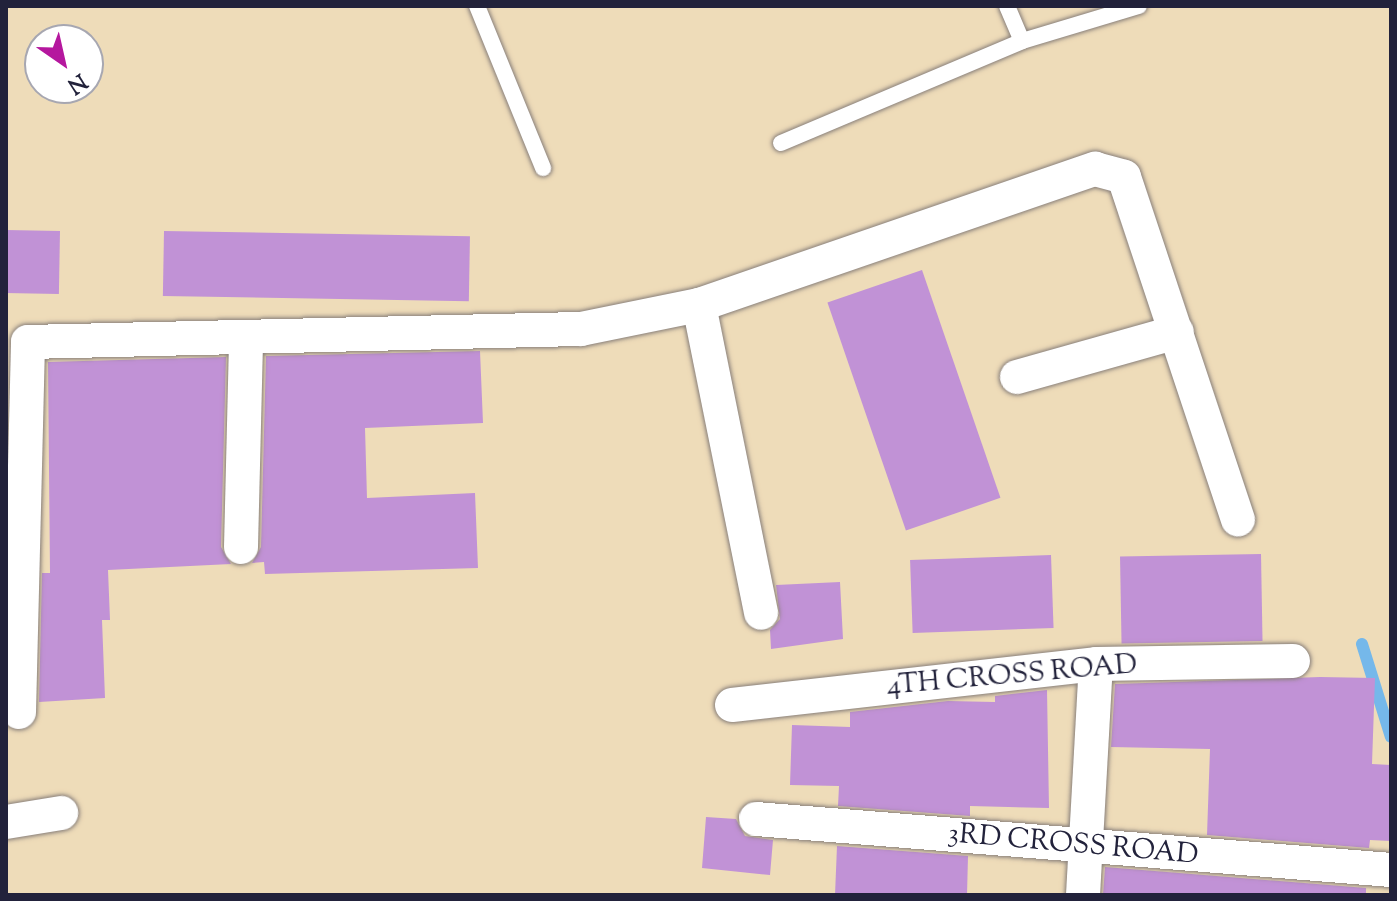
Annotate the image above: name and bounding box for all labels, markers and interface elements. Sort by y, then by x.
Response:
north arrow [24,24,104,104]
text: N [60,64,93,100]
street label: 4TH CROSS ROAD [885,648,1139,704]
street label: 3RD CROSS ROAD [946,817,1200,873]

